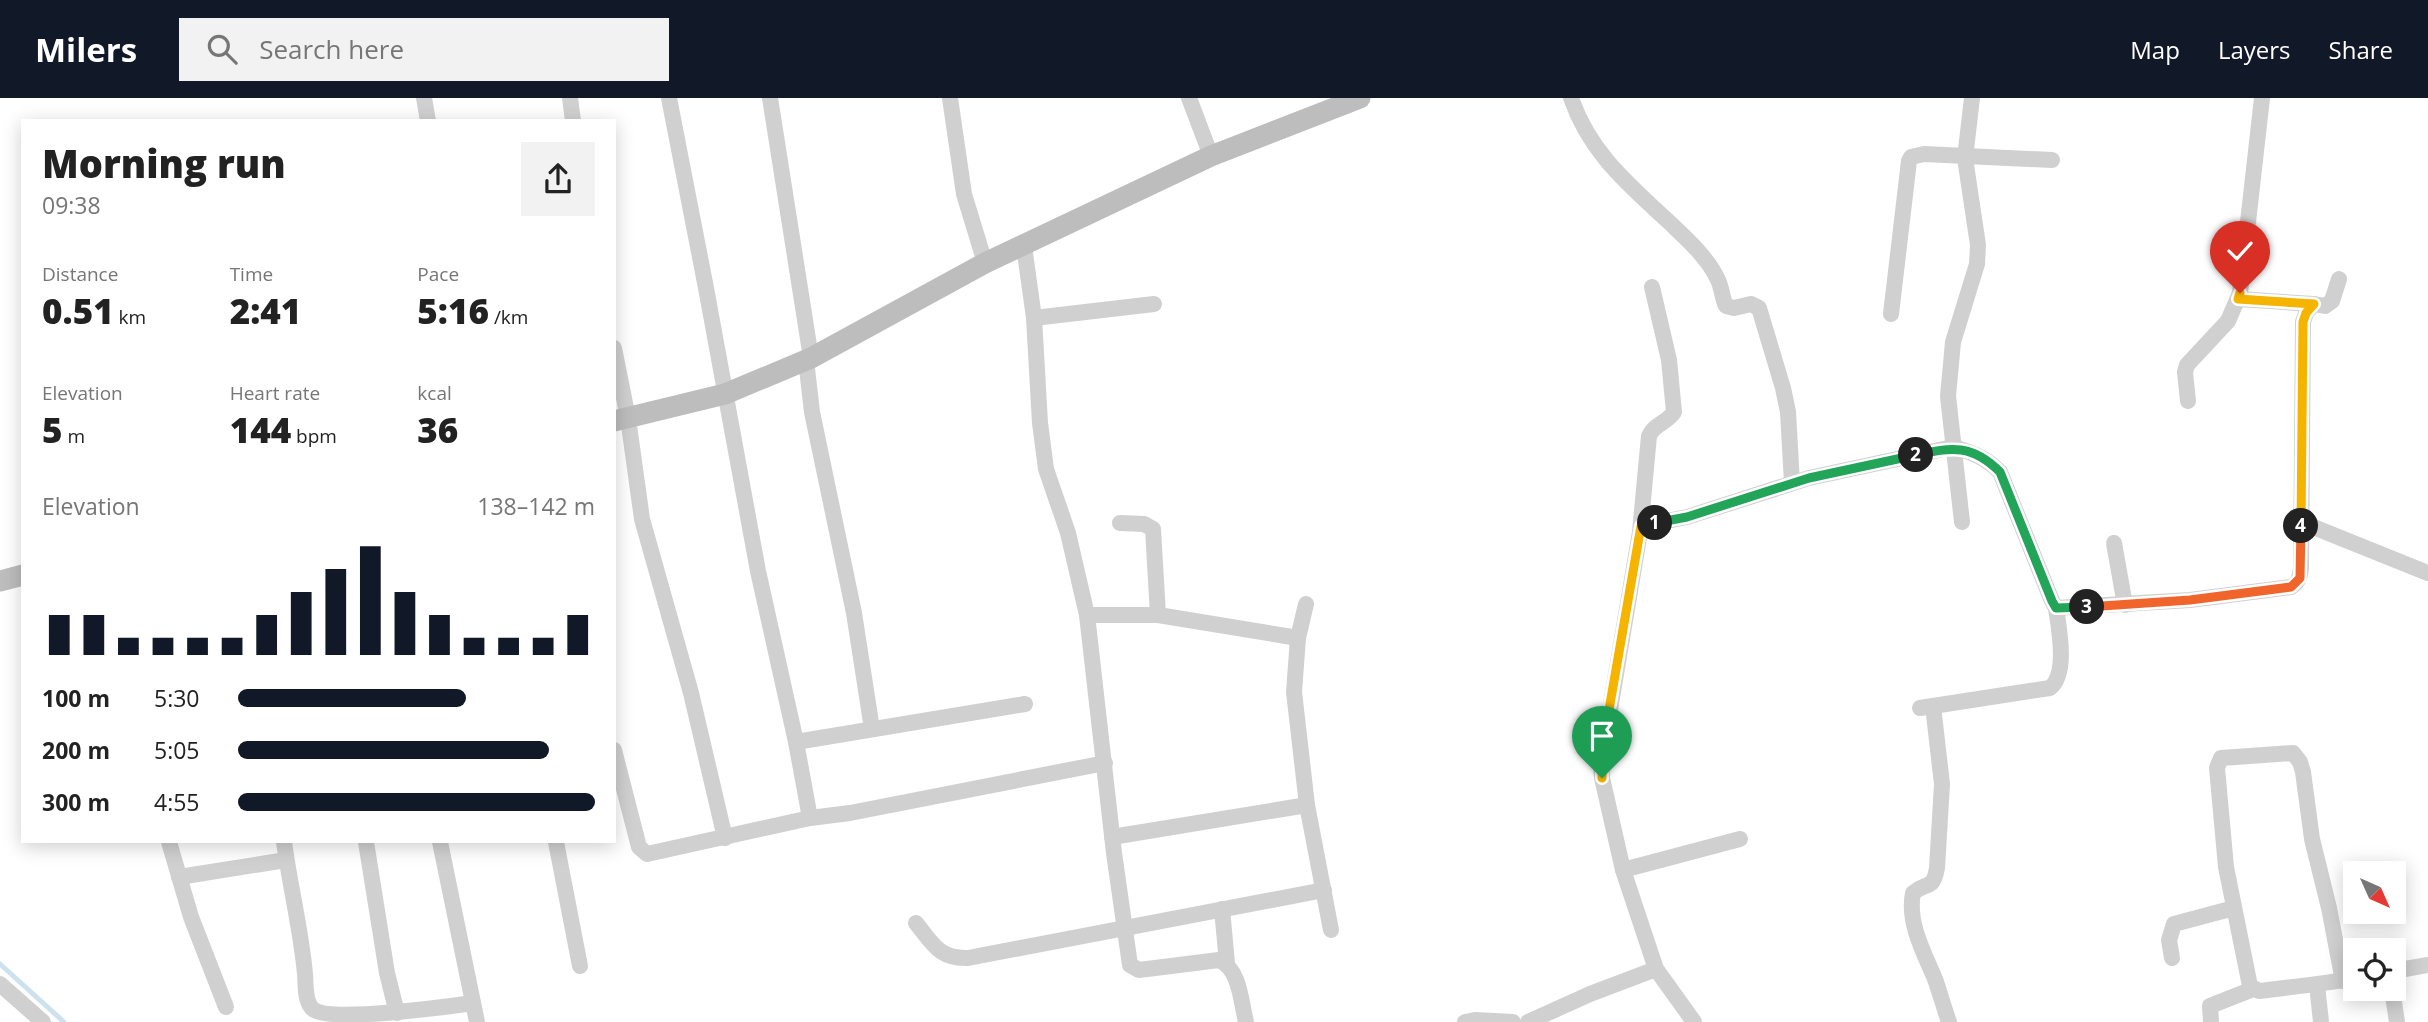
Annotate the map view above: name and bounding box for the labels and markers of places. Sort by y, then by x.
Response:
pin [2210,221,2270,293]
pin: 2 [1898,438,1934,472]
pin: 1 [1638,506,1672,540]
pin: 4 [2284,508,2318,544]
pin: 3 [2070,589,2104,624]
pin [1572,706,1632,778]

